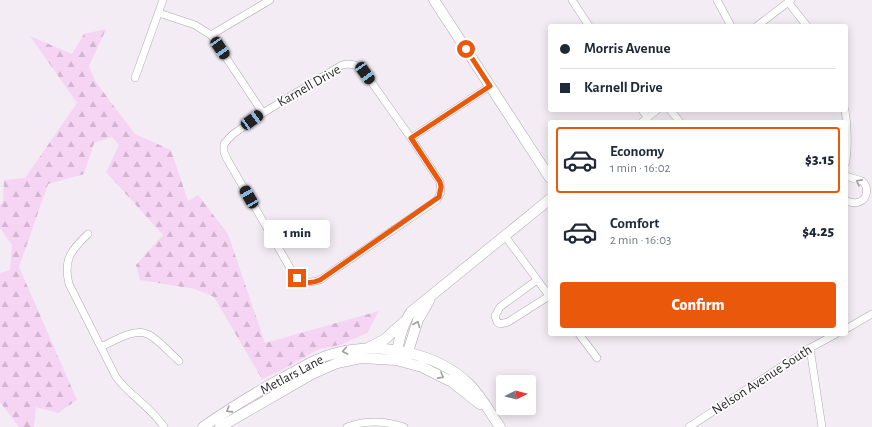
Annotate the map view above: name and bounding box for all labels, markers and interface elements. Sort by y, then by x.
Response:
car [208,35,232,61]
route start [457,40,475,58]
text: Morris Avenue [584,41,670,56]
car [353,60,377,86]
street label: Karnell Drive [275,62,343,110]
text: Karnell Drive [584,80,663,95]
car [239,108,265,132]
icon: car [562,142,598,178]
text: Economy [610,144,664,159]
text: $3.15 [805,152,834,167]
text: 1 min · 16:02 [610,162,670,175]
one-way arrow [856,179,863,186]
car [238,184,260,210]
icon: car [562,214,598,250]
text: Comfort [610,216,659,231]
callout: 1 min [264,220,330,248]
text: $4.25 [802,224,834,239]
text: 1 min [283,227,311,240]
text: 2 min · 16:03 [610,234,671,247]
route end [288,269,306,287]
button: Confirm [560,282,836,328]
one-way arrow [412,320,420,327]
street label: Nelson Avenue South [710,343,814,417]
one-way arrow [341,346,348,355]
street label: Metlars Lane [258,353,326,397]
one-way arrow [437,371,445,379]
north arrow [496,375,536,415]
map controls [496,375,536,415]
one-way arrow [227,405,234,412]

